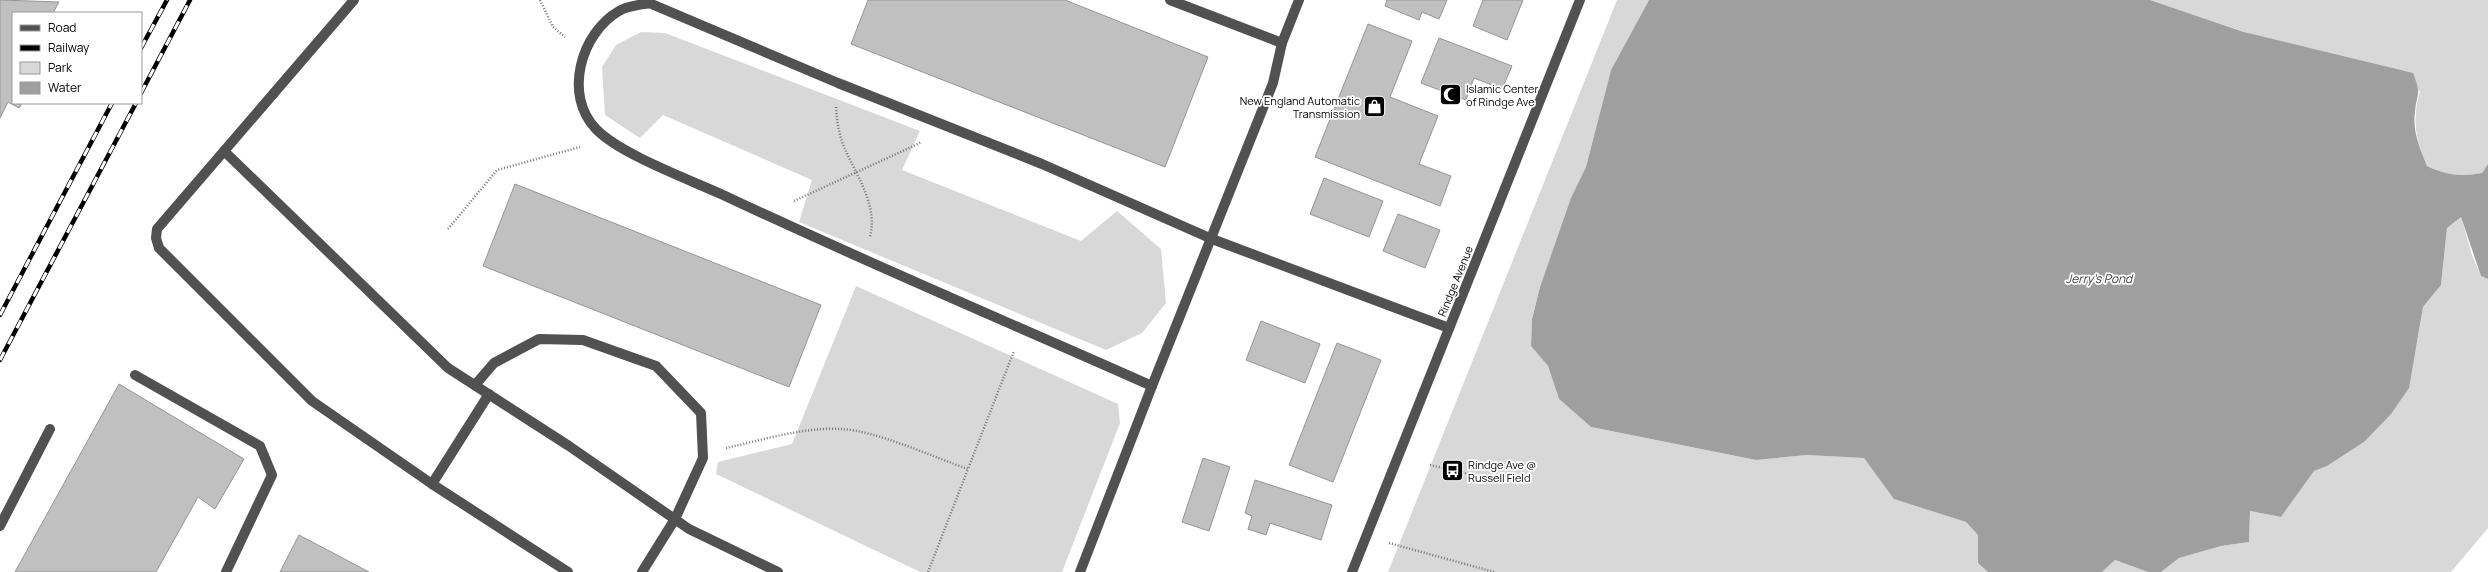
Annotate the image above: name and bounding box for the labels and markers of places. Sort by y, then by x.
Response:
mosque icon: Islamic Center of Rindge Ave [1437,81,1463,107]
place label: Islamic Center of Rindge Ave [1466,81,1538,109]
place label: New England Automatic Transmission [1240,93,1360,121]
shop icon: New England Automatic Transmission [1362,93,1388,119]
bus stop icon: Rindge Ave @ Russell Field [1439,457,1465,483]
place label: Rindge Ave @ Russell Field [1468,457,1536,485]

